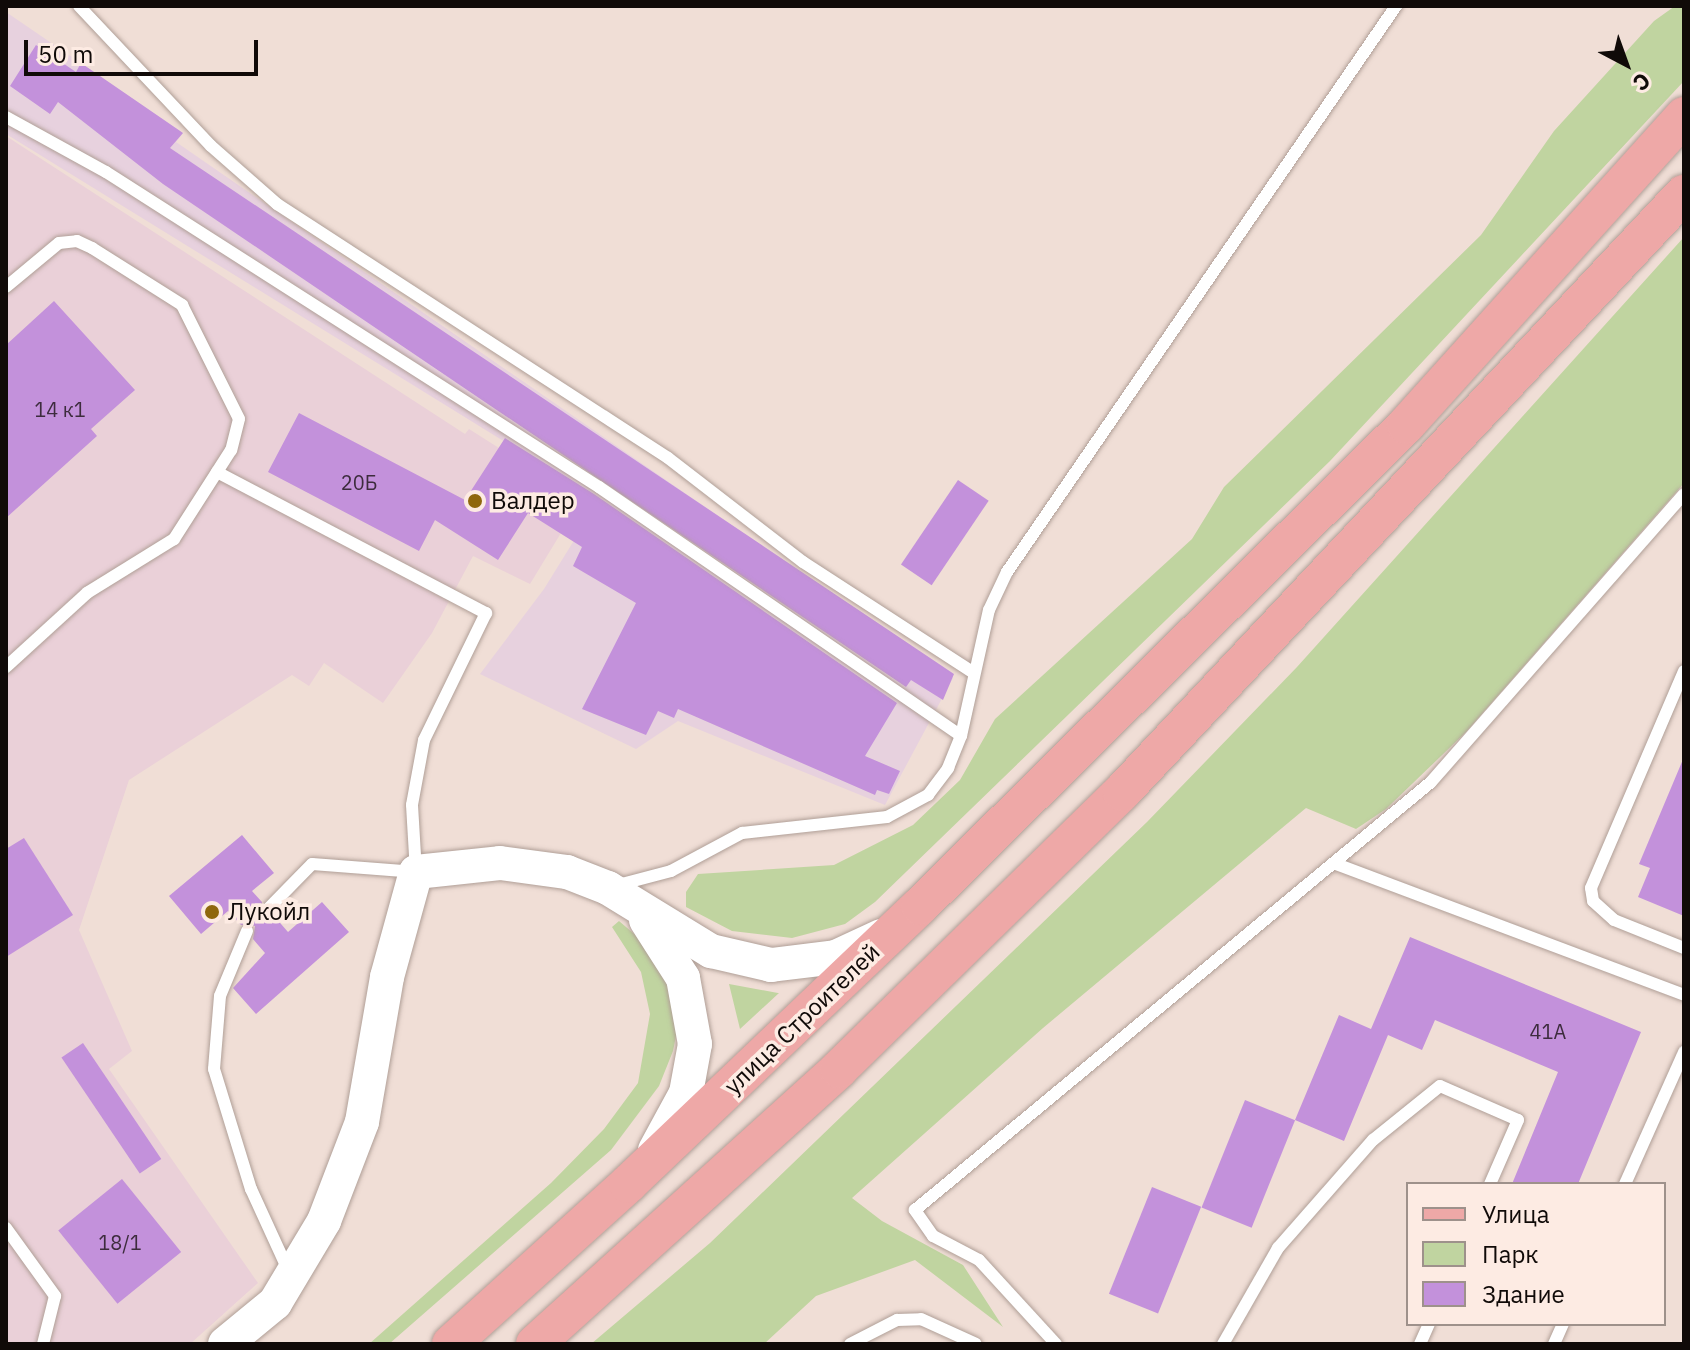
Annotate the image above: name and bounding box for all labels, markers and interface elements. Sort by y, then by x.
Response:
scale bar [28,24,262,74]
north arrow [1586,24,1666,104]
text: 50 m [38,38,93,70]
text: С [1627,67,1657,98]
house number: 14 к1 [34,397,86,421]
house number: 20Б [341,470,377,494]
place label: Валдер [491,487,575,515]
marker: Валдер [466,492,484,510]
place label: Лукойл [228,898,310,926]
marker: Лукойл [203,903,221,921]
street label: улица Строителей [718,937,886,1101]
house number: 41А [1530,1019,1566,1043]
legend [1406,1182,1666,1326]
text: Улица [1482,1198,1550,1230]
house number: 18/1 [98,1230,142,1254]
text: Парк [1482,1238,1539,1270]
text: Здание [1482,1278,1565,1310]

